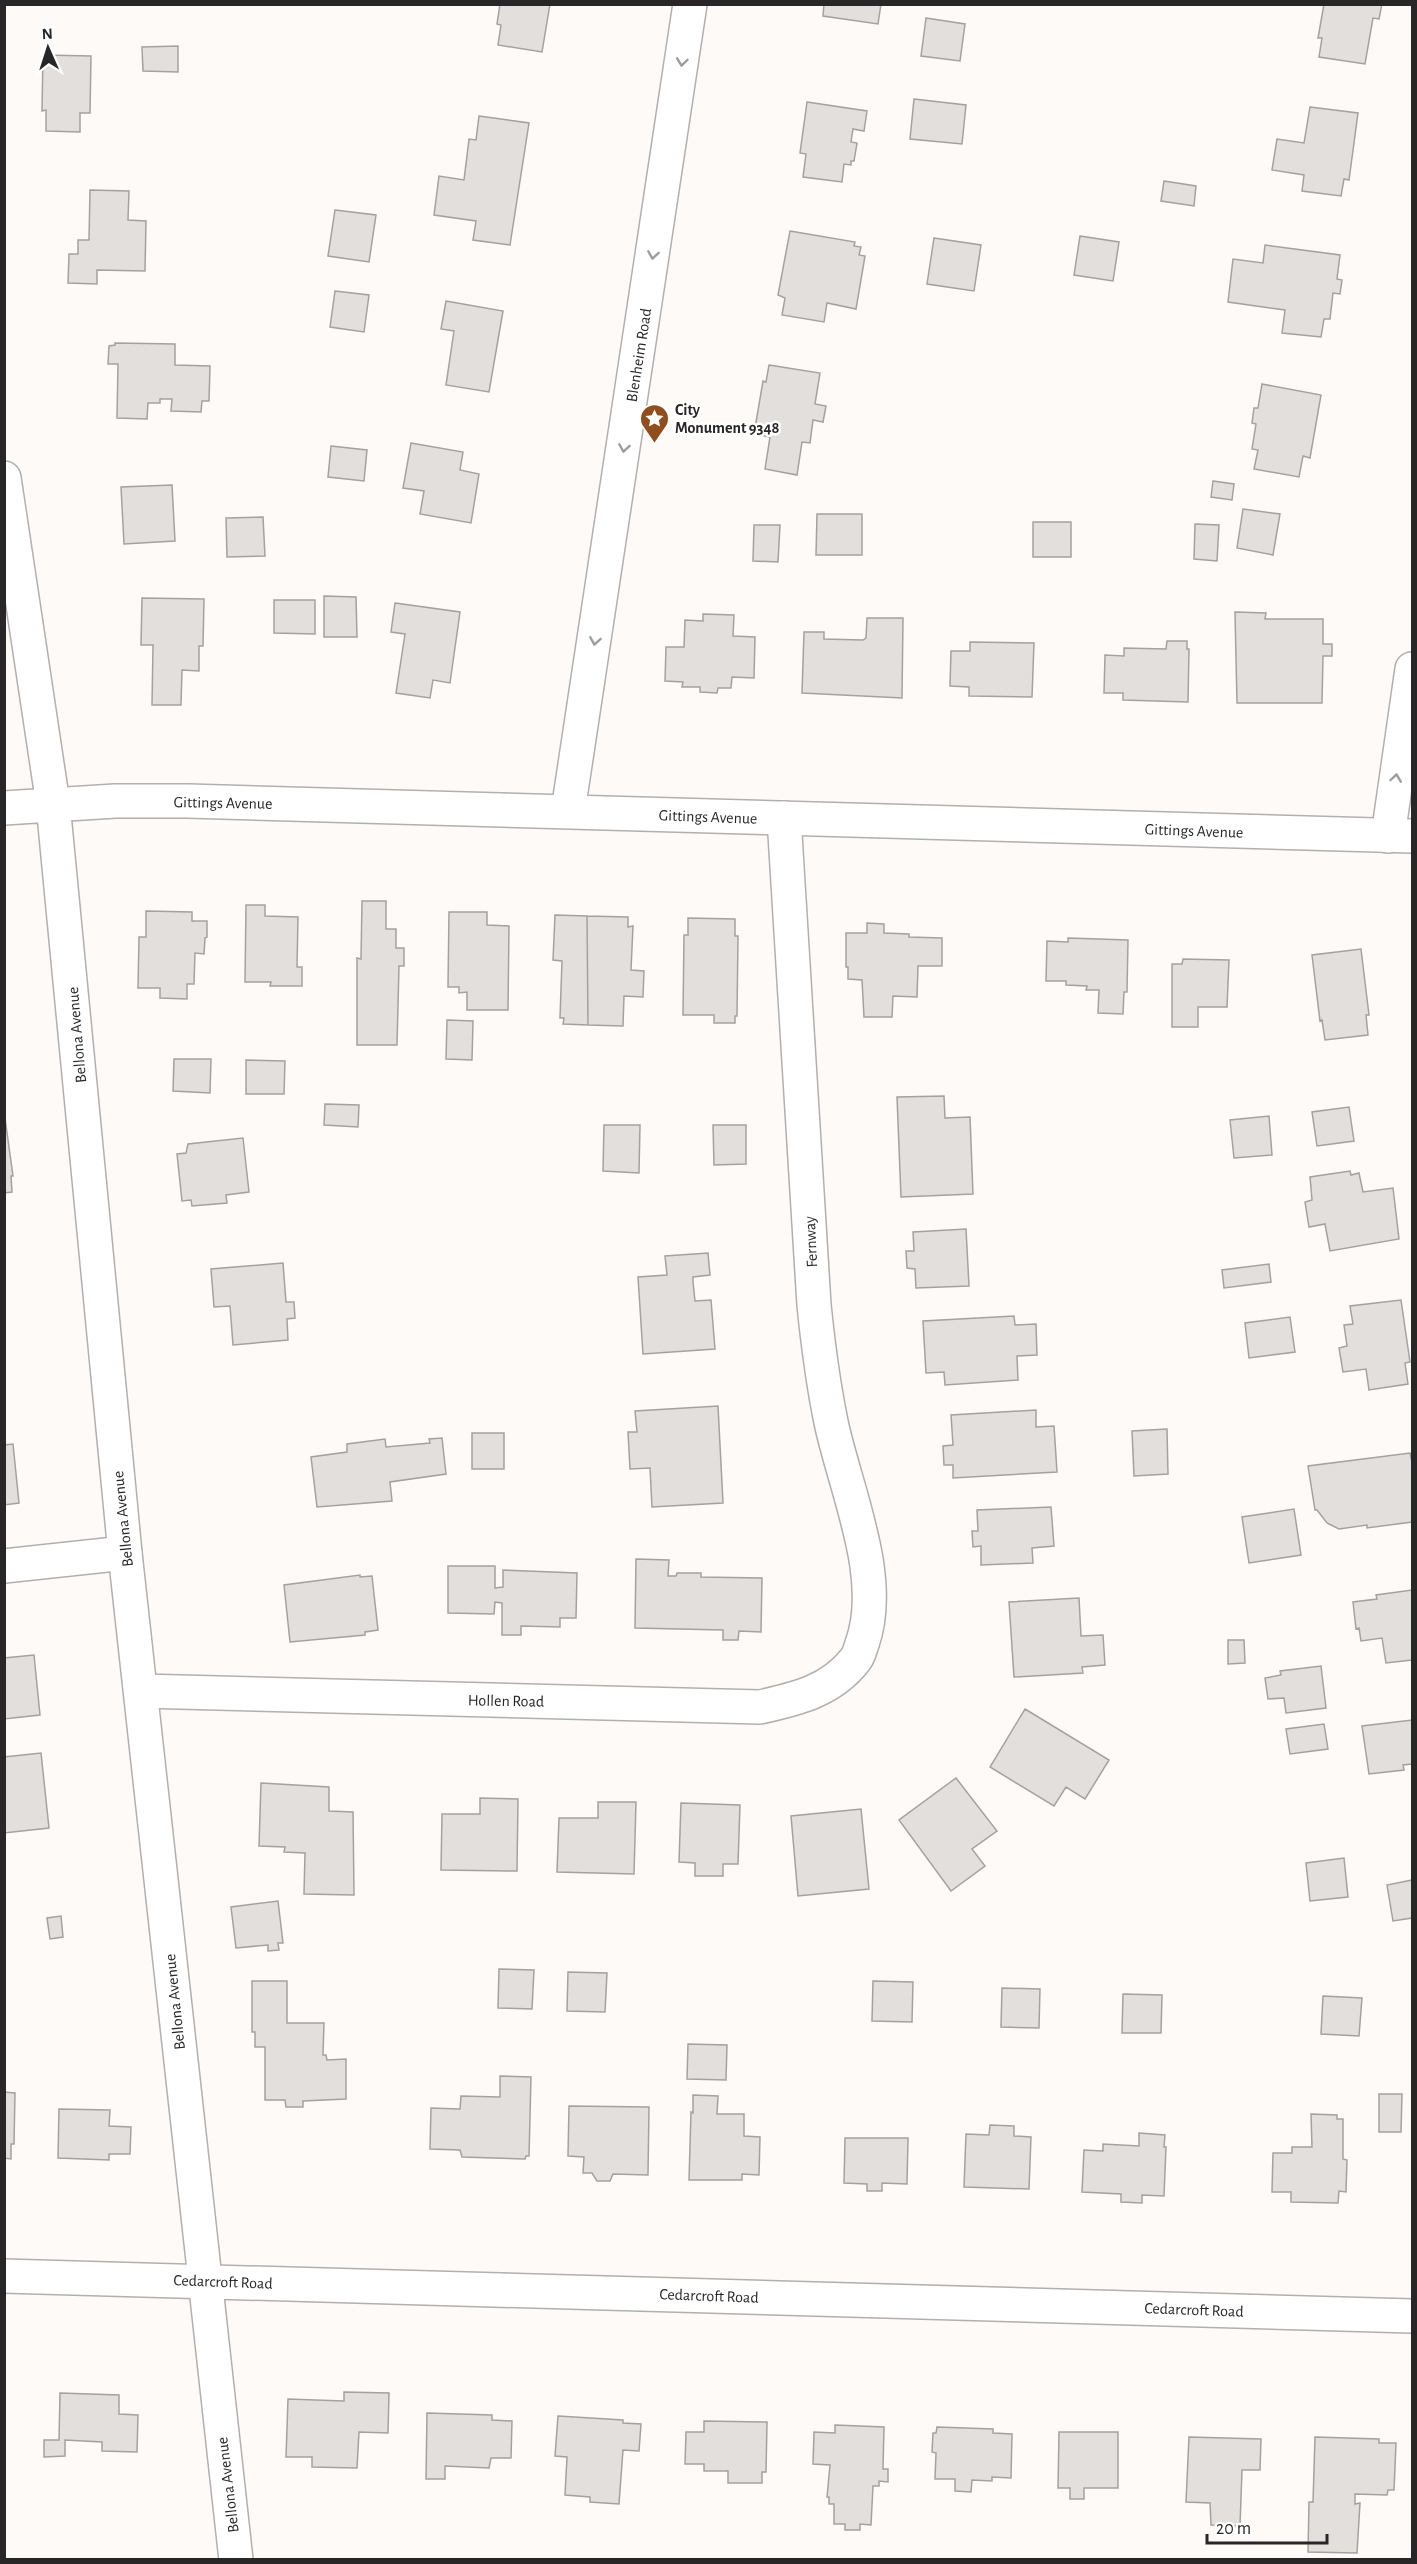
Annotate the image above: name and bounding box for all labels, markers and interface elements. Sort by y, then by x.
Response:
north arrow [18,18,78,78]
text: N [41,26,53,42]
one-way arrow [676,58,688,67]
one-way arrow [648,251,660,260]
street label: Blenheim Road [624,307,654,403]
place icon: City Monument 9348 [638,402,670,444]
place label: City Monument 9348 [675,402,779,436]
one-way arrow [618,443,631,453]
one-way arrow [589,636,601,645]
one-way arrow [1390,773,1402,782]
street label: Gittings Avenue [173,794,273,812]
street label: Gittings Avenue [658,807,758,827]
street label: Gittings Avenue [1144,821,1244,841]
street label: Bellona Avenue [65,986,89,1084]
street label: Fernway [802,1216,821,1268]
street label: Bellona Avenue [110,1470,136,1568]
street label: Hollen Road [468,1692,544,1710]
street label: Bellona Avenue [162,1953,188,2051]
street label: Cedarcroft Road [173,2272,273,2292]
street label: Cedarcroft Road [659,2286,759,2306]
street label: Cedarcroft Road [1144,2300,1244,2320]
street label: Bellona Avenue [214,2436,242,2534]
scale bar [1207,2507,1327,2545]
text: 20 m [1216,2520,1251,2538]

